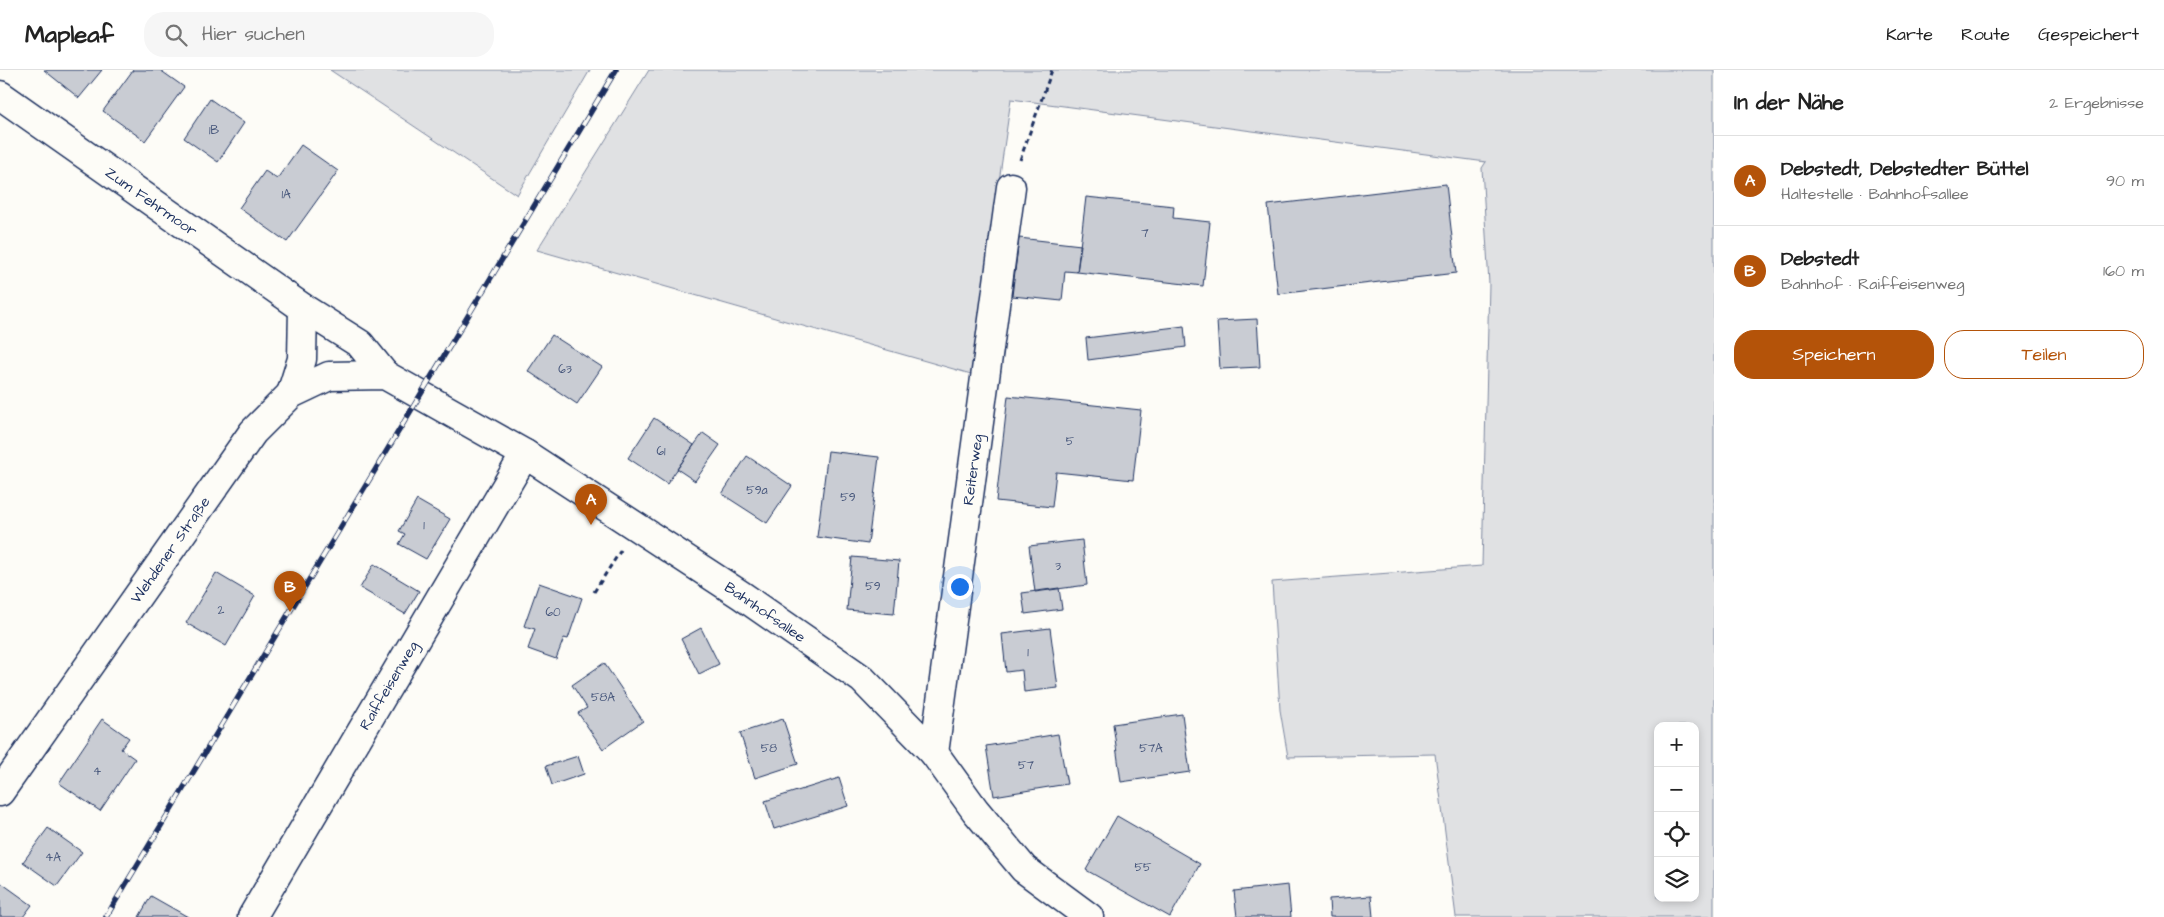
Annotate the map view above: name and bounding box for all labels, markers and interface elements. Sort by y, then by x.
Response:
search box [144,12,494,57]
text: Mapleaf [25,18,114,52]
icon: search [162,21,190,49]
text: Hier suchen [202,21,305,48]
text: Karte [1886,22,1933,47]
text: Route [1961,22,2010,47]
text: Gespeichert [2038,22,2139,47]
text: In der Nähe [1734,88,1844,117]
text: 2 Ergebnisse [2049,92,2144,114]
house number: 1B [209,122,219,139]
text: Debstedt, Debstedter Büttel [1781,156,2029,183]
street label: Zum Fehrmoor [101,162,201,241]
text: A [1745,170,1755,192]
text: 90 m [2106,170,2144,192]
text: Haltestelle · Bahnhofsallee [1781,183,1969,205]
house number: 1A [281,186,291,203]
house number: 7 [1141,225,1149,242]
text: Debstedt [1781,246,1859,273]
text: B [1744,260,1756,282]
text: 160 m [2103,260,2144,282]
text: Bahnhof · Raiffeisenweg [1781,273,1965,295]
button: Speichern [1734,330,1934,379]
button: Teilen [1944,330,2144,379]
house number: 63 [558,361,572,378]
street label: Reiterweg [958,433,989,507]
house number: 5 [1066,433,1075,450]
house number: 61 [656,443,666,460]
house number: 59a [746,482,768,499]
pin: A [575,484,607,525]
house number: 59 [840,489,856,506]
street label: Wehdener Straße [126,493,215,608]
house number: 1 [423,517,425,534]
house number: 3 [1055,558,1061,575]
pin: B [274,571,306,612]
your location [947,574,973,600]
street label: Bahnhofsallee [720,577,810,648]
house number: 59 [865,578,881,595]
house number: 2 [218,602,225,619]
house number: 60 [545,604,561,621]
street label: Raiffeisenweg [355,637,424,734]
house number: 1 [1027,644,1029,661]
house number: 58A [591,689,615,706]
map controls [1654,722,1699,902]
button: + [1654,722,1699,767]
house number: 58 [761,740,777,757]
house number: 57A [1139,740,1163,757]
house number: 57 [1018,757,1035,774]
house number: 4 [93,763,101,780]
button: − [1654,767,1699,812]
button: locate [1654,812,1699,857]
house number: 4A [45,849,61,866]
button: layers [1654,857,1699,902]
house number: 55 [1135,859,1152,876]

